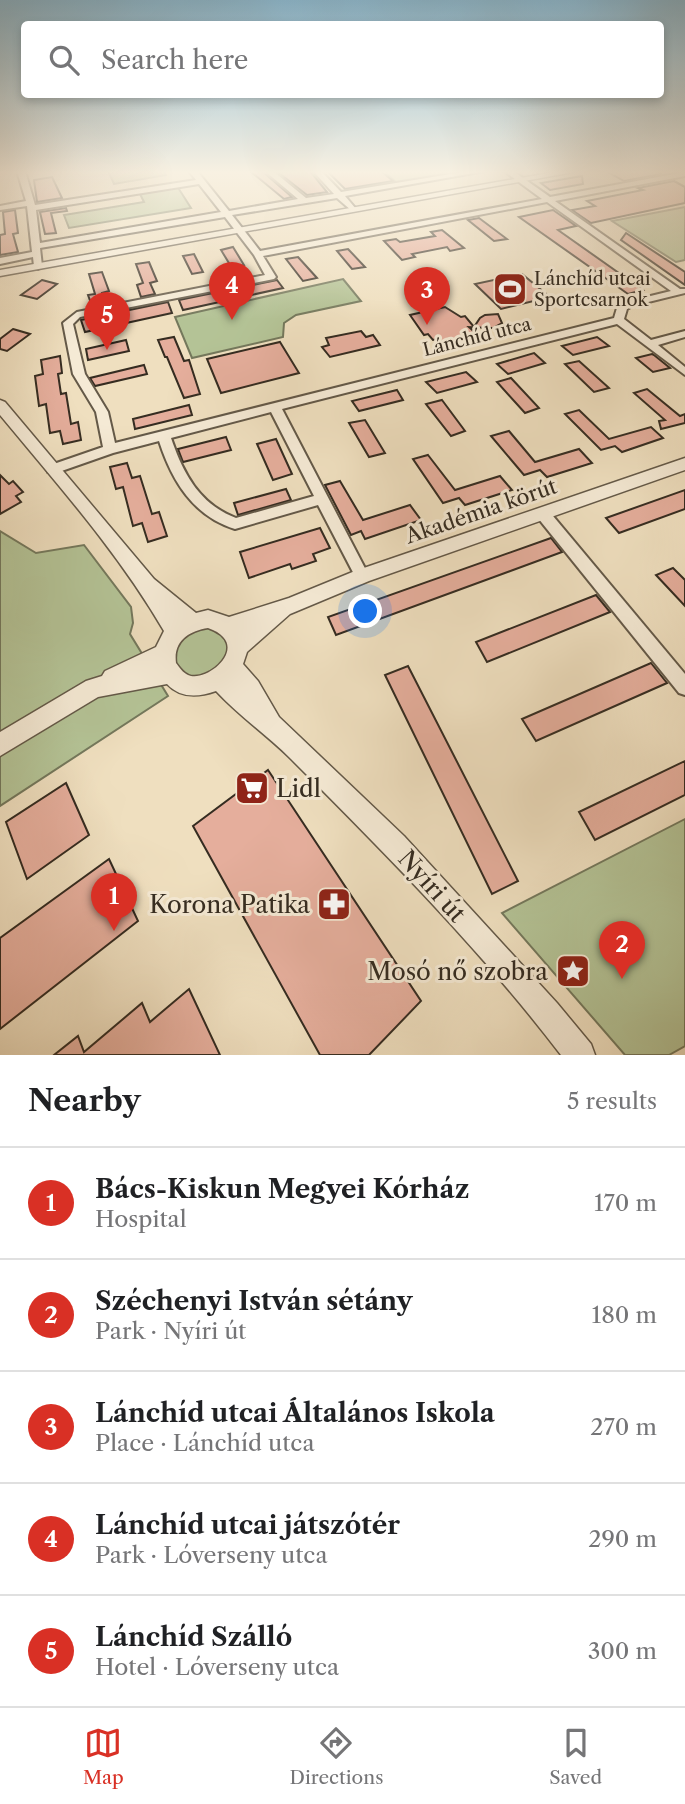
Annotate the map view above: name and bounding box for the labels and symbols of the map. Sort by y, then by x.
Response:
pin: 4 [209,262,255,320]
pin: 3 [404,267,450,325]
place label: Lánchíd utcai Sportcsarnok [534,268,651,311]
sports icon: Lánchíd utcai Sportcsarnok [491,270,529,308]
pin: 5 [84,292,130,350]
street label: Lánchíd utca [421,313,534,361]
street label: Akadémia körút [401,473,560,549]
your location [348,594,382,628]
supermarket icon: Lidl [233,769,271,807]
place label: Lidl [276,774,321,803]
street label: Nyíri út [392,844,472,928]
pin: 1 [91,873,137,931]
pharmacy icon: Korona Patika [315,885,353,923]
place label: Korona Patika [149,890,310,919]
pin: 2 [599,921,645,979]
place icon: Mosó nő szobra [554,952,592,990]
place label: Mosó nő szobra [367,957,548,986]

